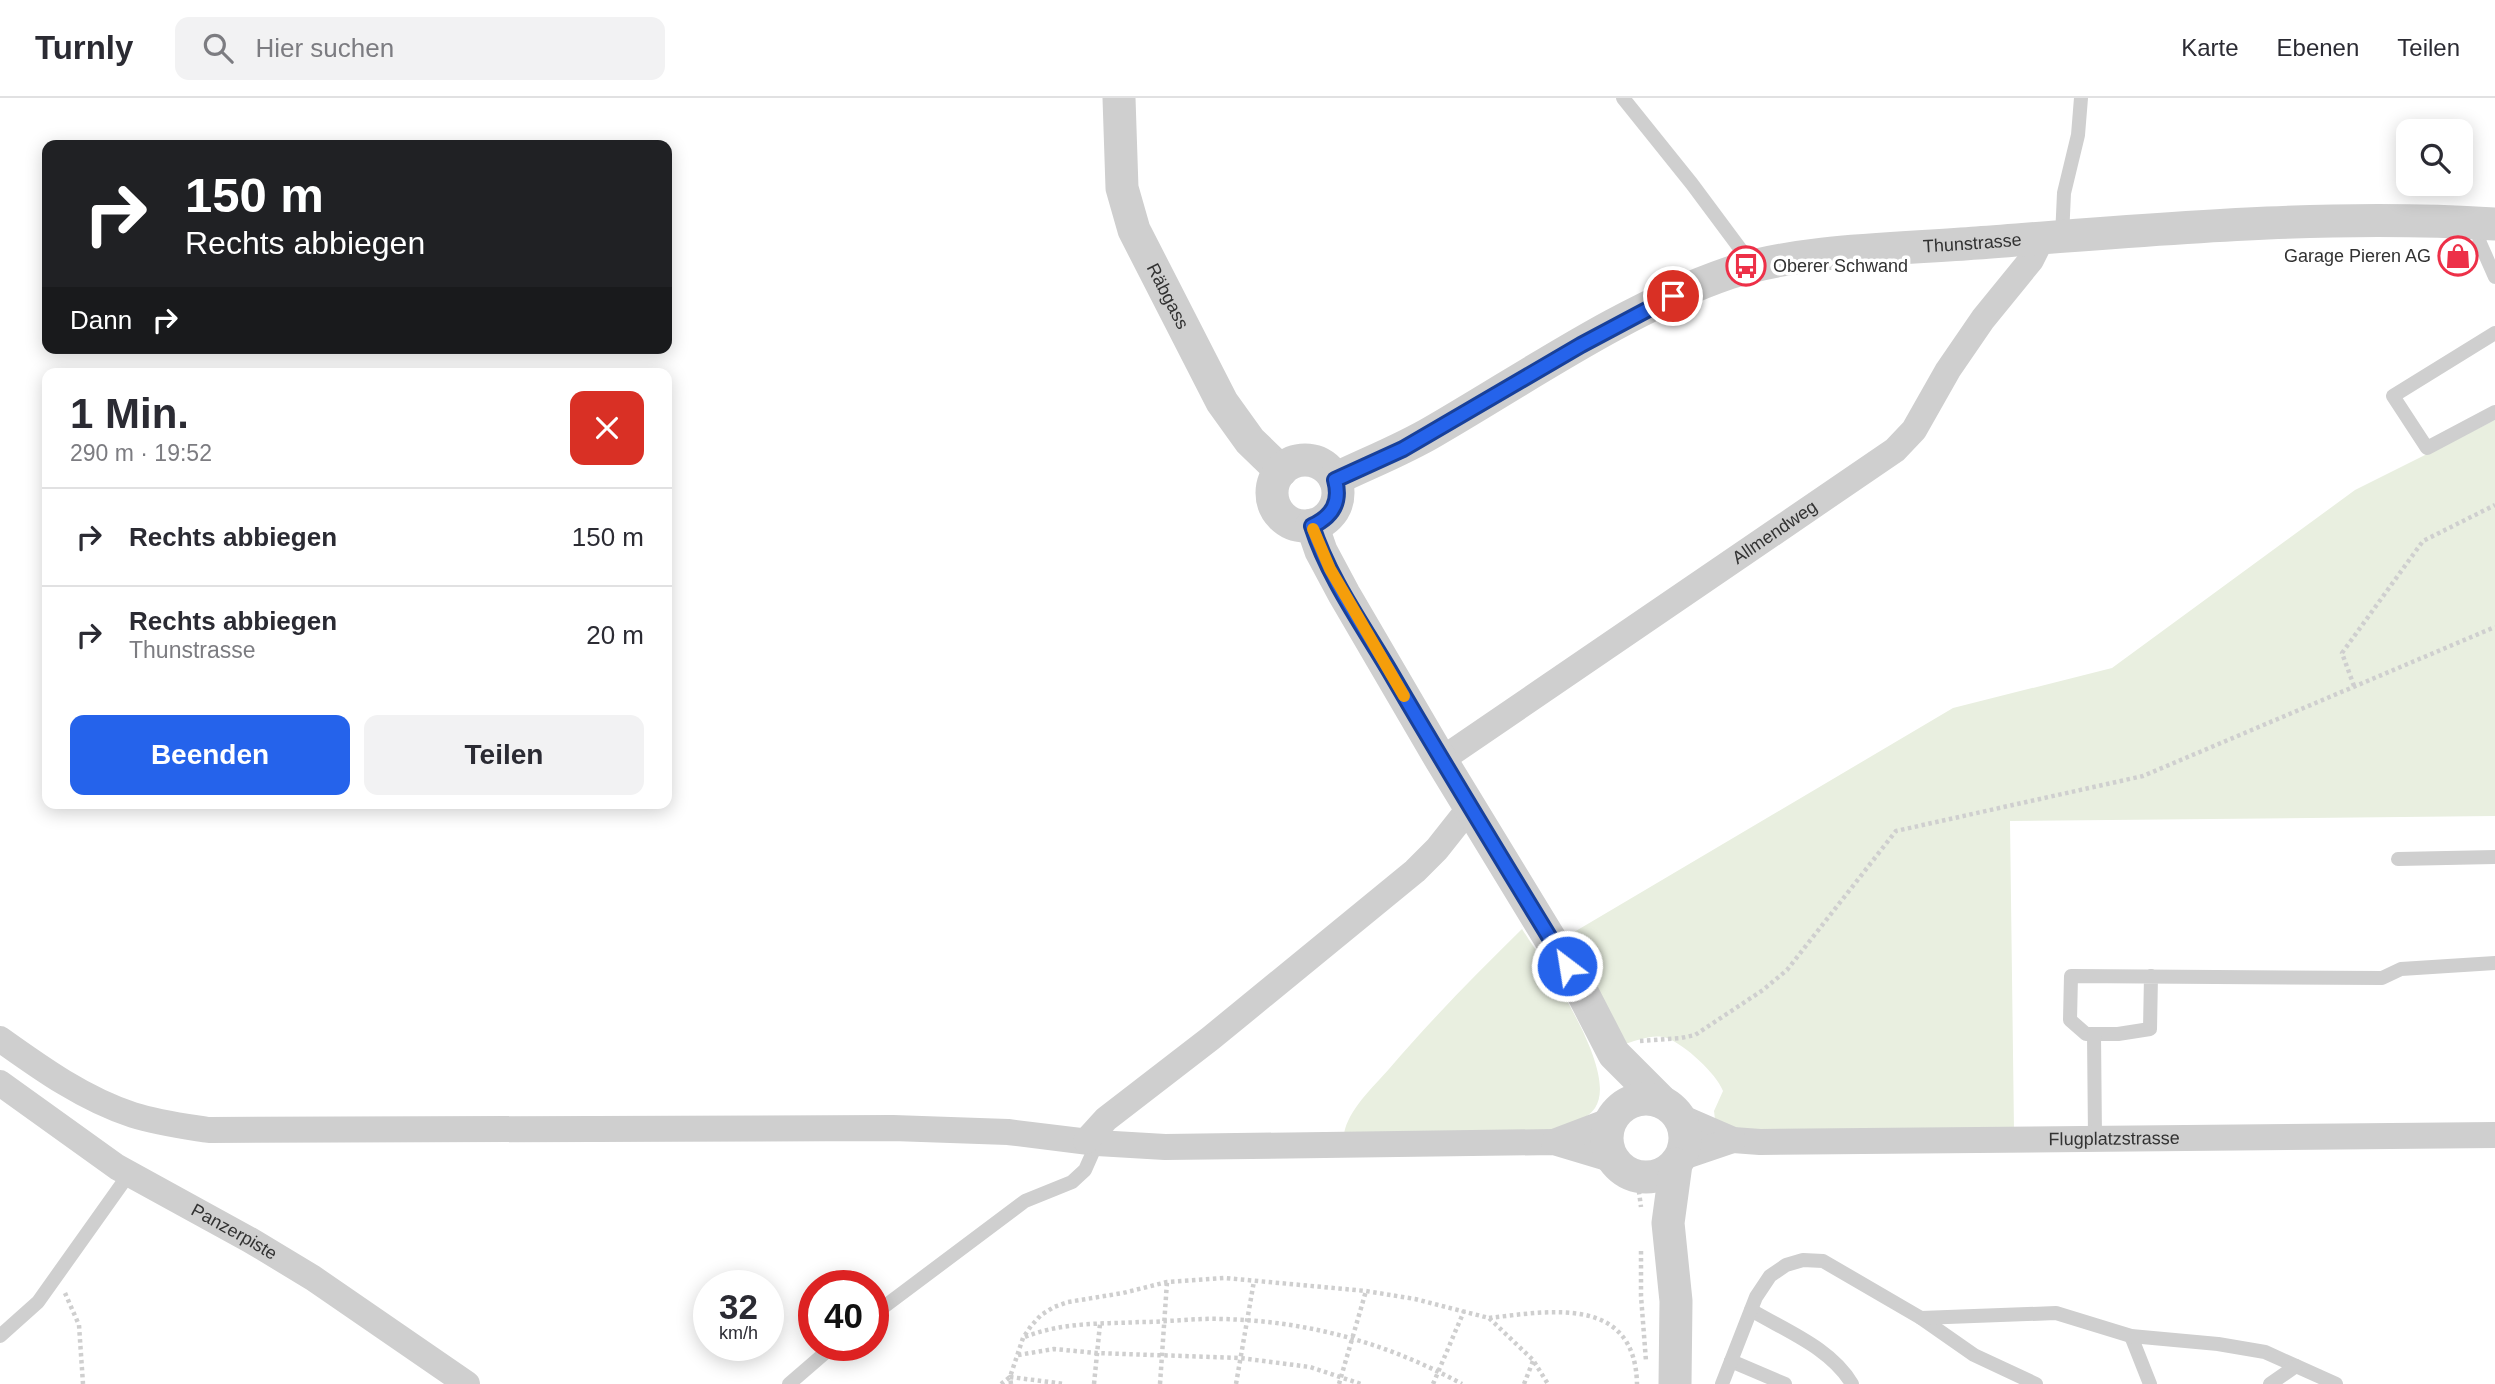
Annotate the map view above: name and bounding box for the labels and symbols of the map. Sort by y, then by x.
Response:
street label: Thunstrasse [1922,230,2022,256]
shop icon: Garage Pieren AG [2437,235,2479,277]
bus stop icon: Oberer Schwand [1725,245,1767,287]
place label: Garage Pieren AG [2284,246,2431,266]
place label: Oberer Schwand [1773,256,1908,276]
street label: Räbgass [1143,260,1193,332]
pin [1643,266,1703,326]
street label: Allmendweg [1728,496,1821,568]
position arrow [1530,929,1604,1003]
street label: Flugplatzstrasse [2048,1128,2180,1149]
street label: Panzerpiste [188,1200,281,1264]
speed limit sign: 40 [798,1270,889,1361]

